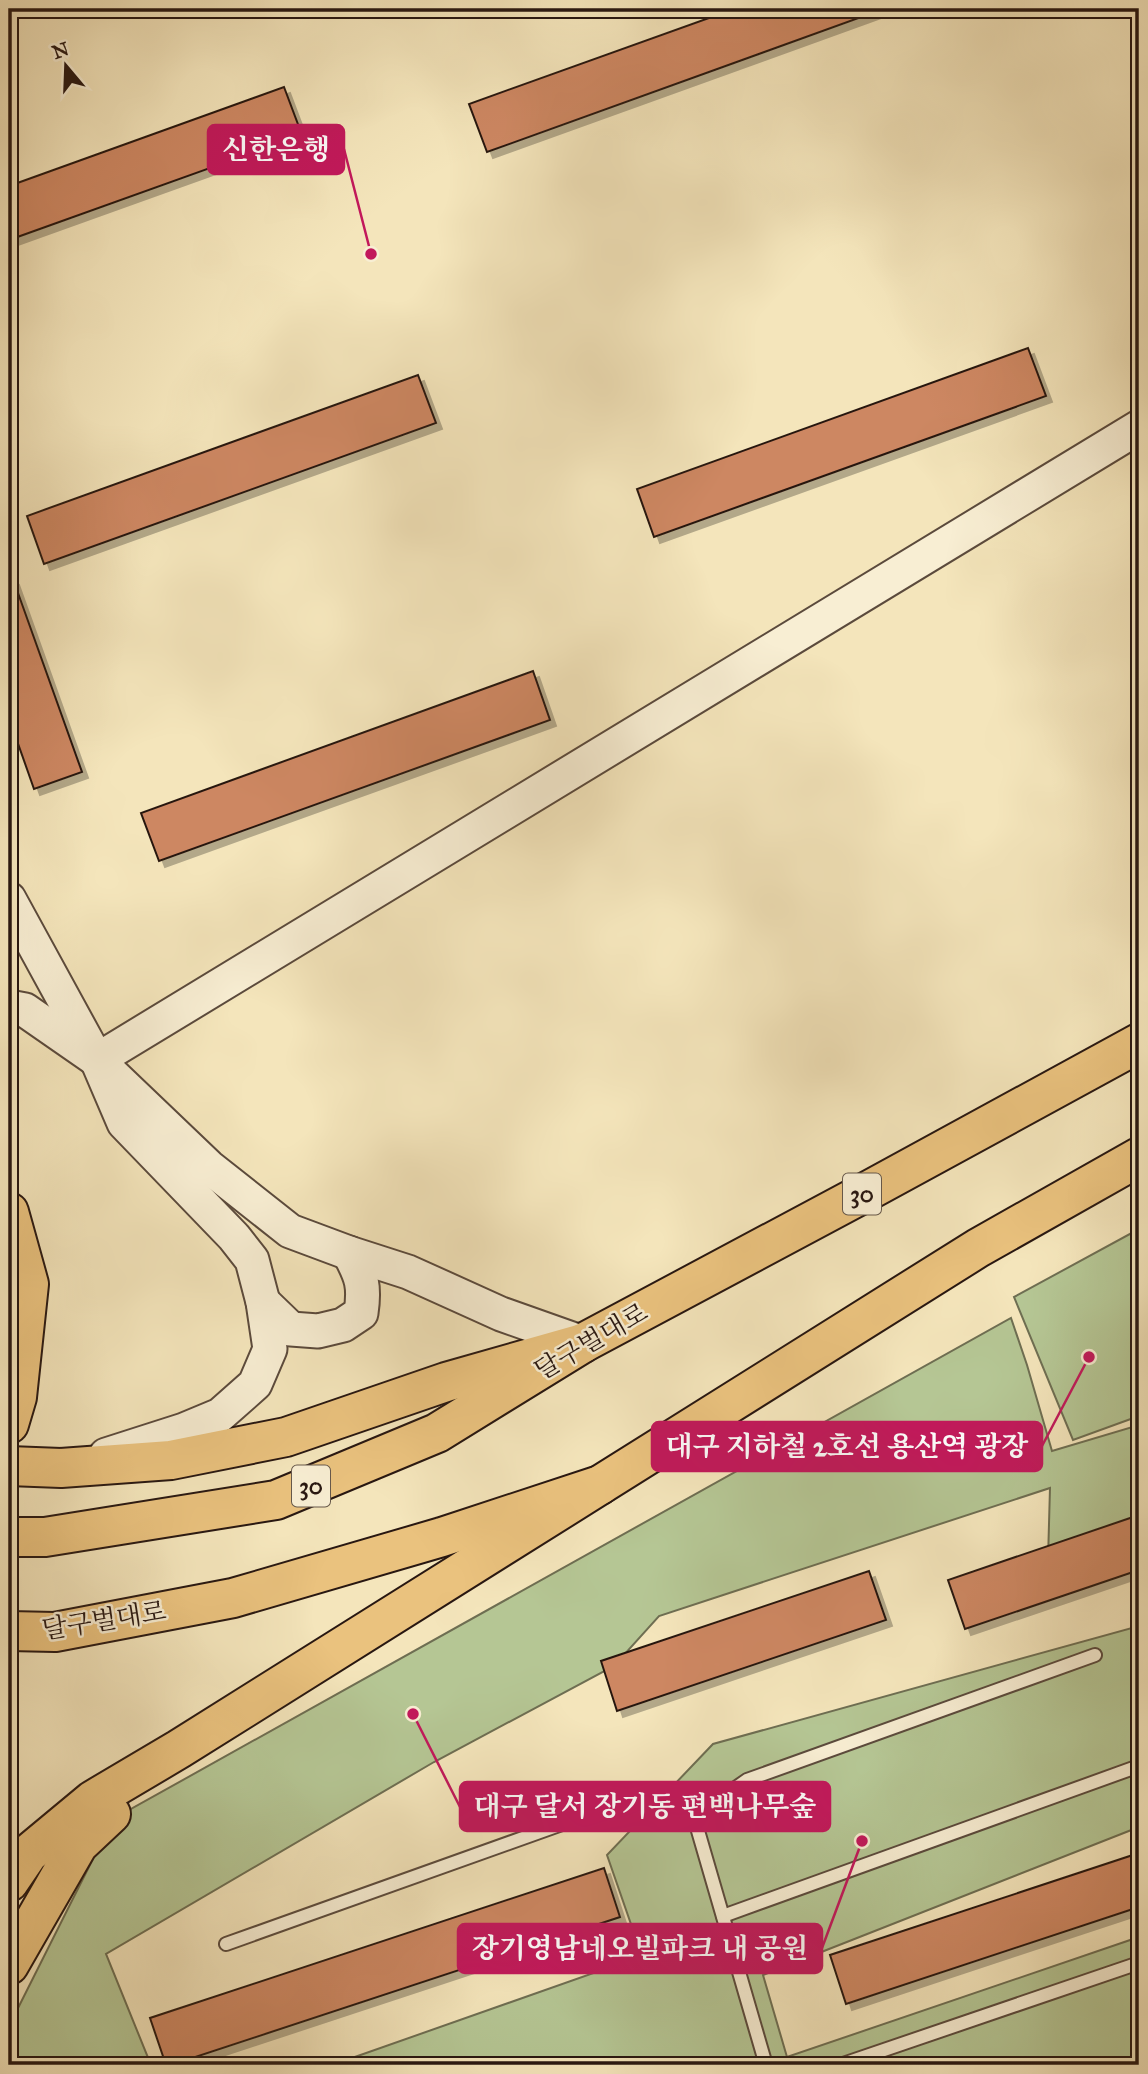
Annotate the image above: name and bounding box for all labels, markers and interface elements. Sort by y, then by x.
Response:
north arrow [32,32,102,102]
text: N [49,37,72,64]
callout: 신한은행 [208,125,344,174]
text: 신한은행 [222,132,330,167]
road number: 30 [843,1174,881,1214]
street label: 달구벌대로 [529,1296,653,1386]
callout: 대구 지하철 2호선 용산역 광장 [652,1422,1042,1471]
text: 대구 지하철 2호선 용산역 광장 [666,1429,1029,1464]
road number: 30 [292,1466,330,1506]
street label: 달구벌대로 [39,1594,169,1646]
callout: 대구 달서 장기동 편백나무숲 [460,1782,830,1831]
text: 대구 달서 장기동 편백나무숲 [474,1789,816,1824]
callout: 장기영남네오빌파크 내 공원 [458,1924,822,1973]
text: 장기영남네오빌파크 내 공원 [472,1931,808,1966]

